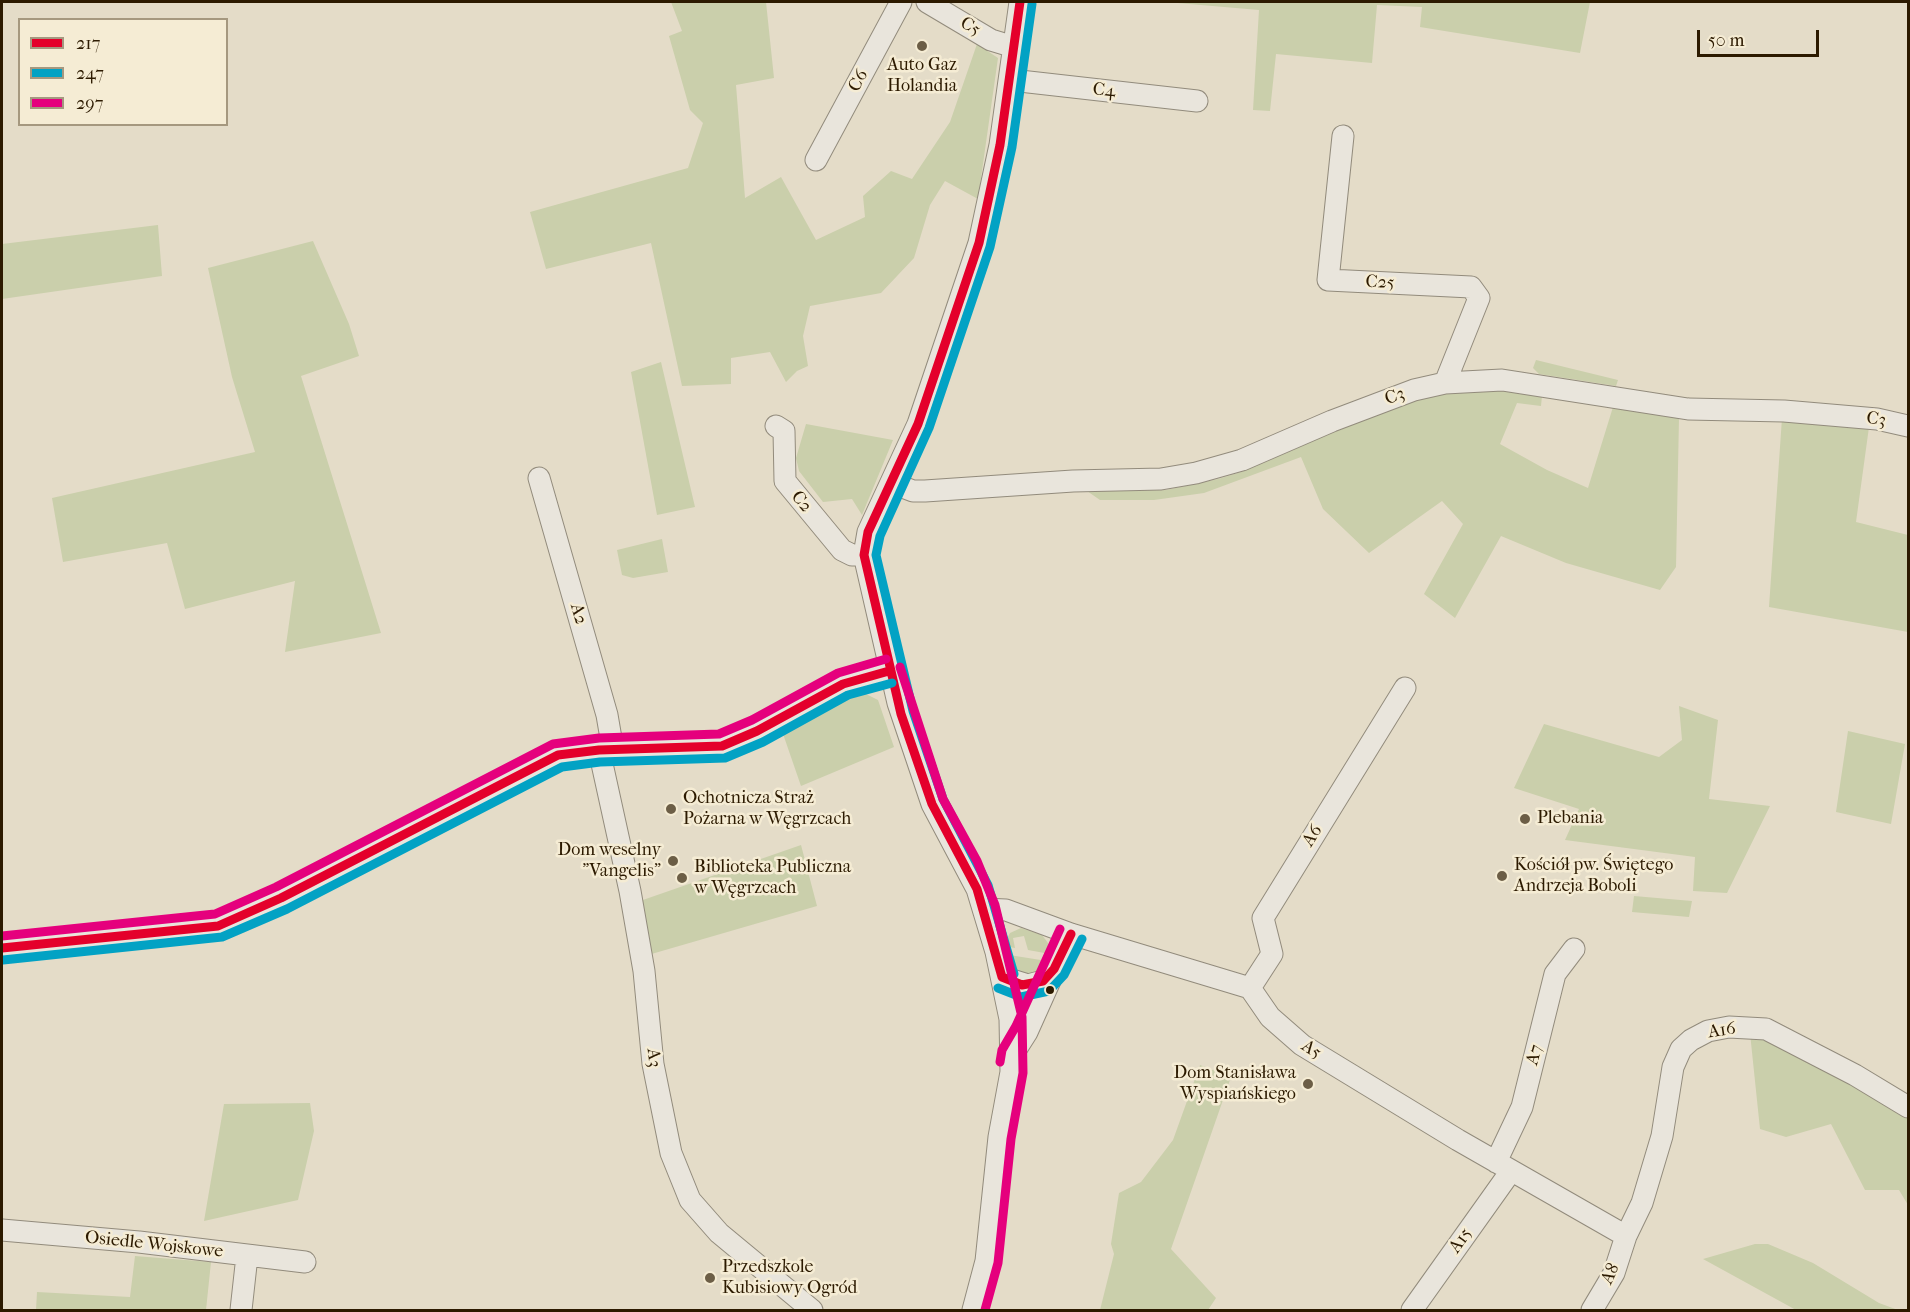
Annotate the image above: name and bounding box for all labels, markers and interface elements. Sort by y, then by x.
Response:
street label: C5 [956,13,984,41]
legend [18,18,228,126]
scale bar [1700,18,1822,56]
text: 50 m [1708,30,1744,51]
text: 217 [76,33,100,54]
marker: Auto Gaz Holandia [915,39,929,53]
place label: Auto Gaz Holandia [887,55,957,98]
text: 247 [76,63,104,84]
street label: C6 [844,66,874,96]
street label: C4 [1092,79,1116,103]
text: 297 [76,93,103,114]
street label: C25 [1365,271,1395,295]
street label: C3 [1382,384,1408,410]
street label: C3 [1865,408,1887,432]
street label: C2 [786,487,816,517]
street label: A2 [565,601,591,627]
place label: Ochotnicza Straż Pożarna w Węgrzcach [683,788,851,830]
marker: Ochotnicza Straż Pożarna w Węgrzcach [664,802,678,816]
place label: Plebania [1537,808,1603,830]
marker: Plebania [1518,812,1532,826]
street label: A6 [1298,821,1328,851]
place label: Dom weselny "Vangelis" [558,840,661,882]
marker: Dom weselny "Vangelis" [666,854,680,868]
place label: Kościół pw. Świętego Andrzeja Boboli [1514,855,1673,898]
place label: Biblioteka Publiczna w Węgrzcach [694,857,851,900]
marker: Kościół pw. Świętego Andrzeja Boboli [1495,869,1509,883]
marker: Biblioteka Publiczna w Węgrzcach [675,871,689,885]
unlabelled marker [1044,984,1056,996]
street label: A16 [1707,1018,1737,1044]
street label: A5 [1297,1036,1325,1064]
street label: A7 [1522,1042,1548,1068]
street label: A3 [641,1047,665,1069]
place label: Dom Stanisława Wyspiańskiego [1174,1063,1296,1106]
marker: Dom Stanisława Wyspiańskiego [1301,1077,1315,1091]
street label: A15 [1445,1224,1477,1258]
street label: Osiedle Wojskowe [84,1227,224,1263]
place label: Przedszkole Kubisiowy Ogród [722,1257,857,1300]
street label: A8 [1597,1260,1625,1288]
marker: Przedszkole Kubisiowy Ogród [703,1271,717,1285]

